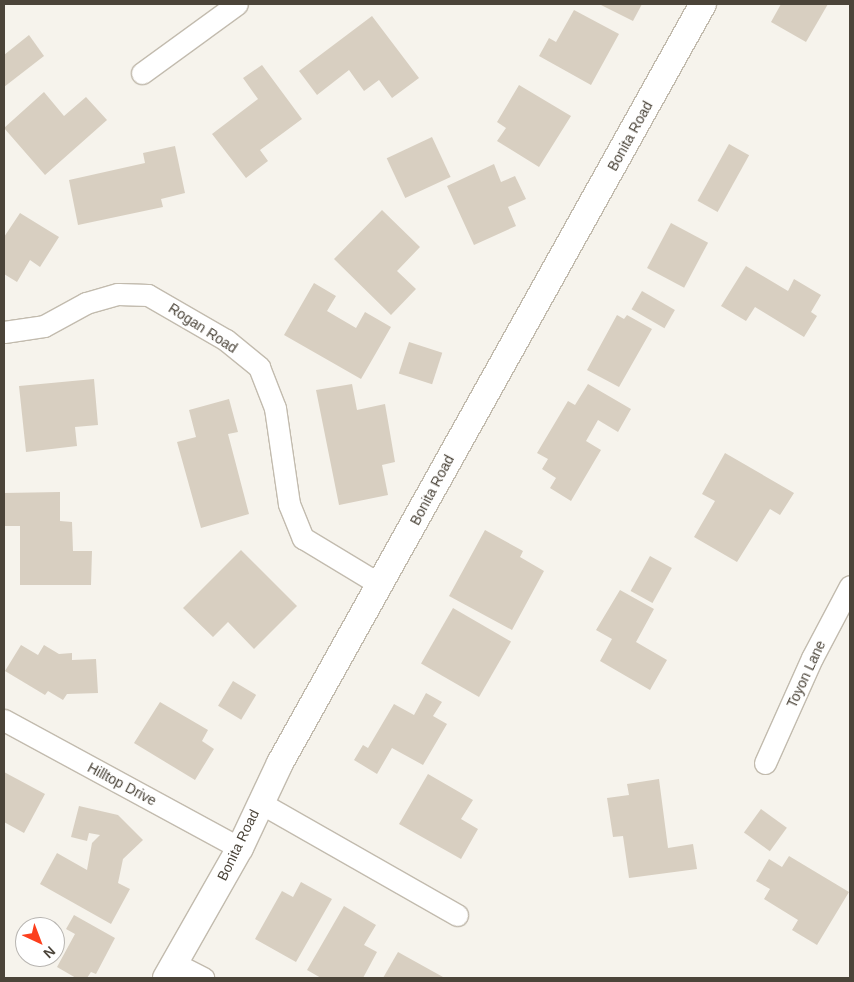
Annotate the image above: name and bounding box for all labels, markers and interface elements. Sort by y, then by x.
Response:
street label: Bonita Road [604,98,656,174]
street label: Rogan Road [165,300,241,356]
street label: Bonita Road [406,452,458,528]
street label: Toyon Lane [783,638,829,710]
street label: Hilltop Drive [85,759,159,809]
street label: Bonita Road [214,807,262,883]
north arrow [15,917,65,967]
text: N [40,943,59,962]

